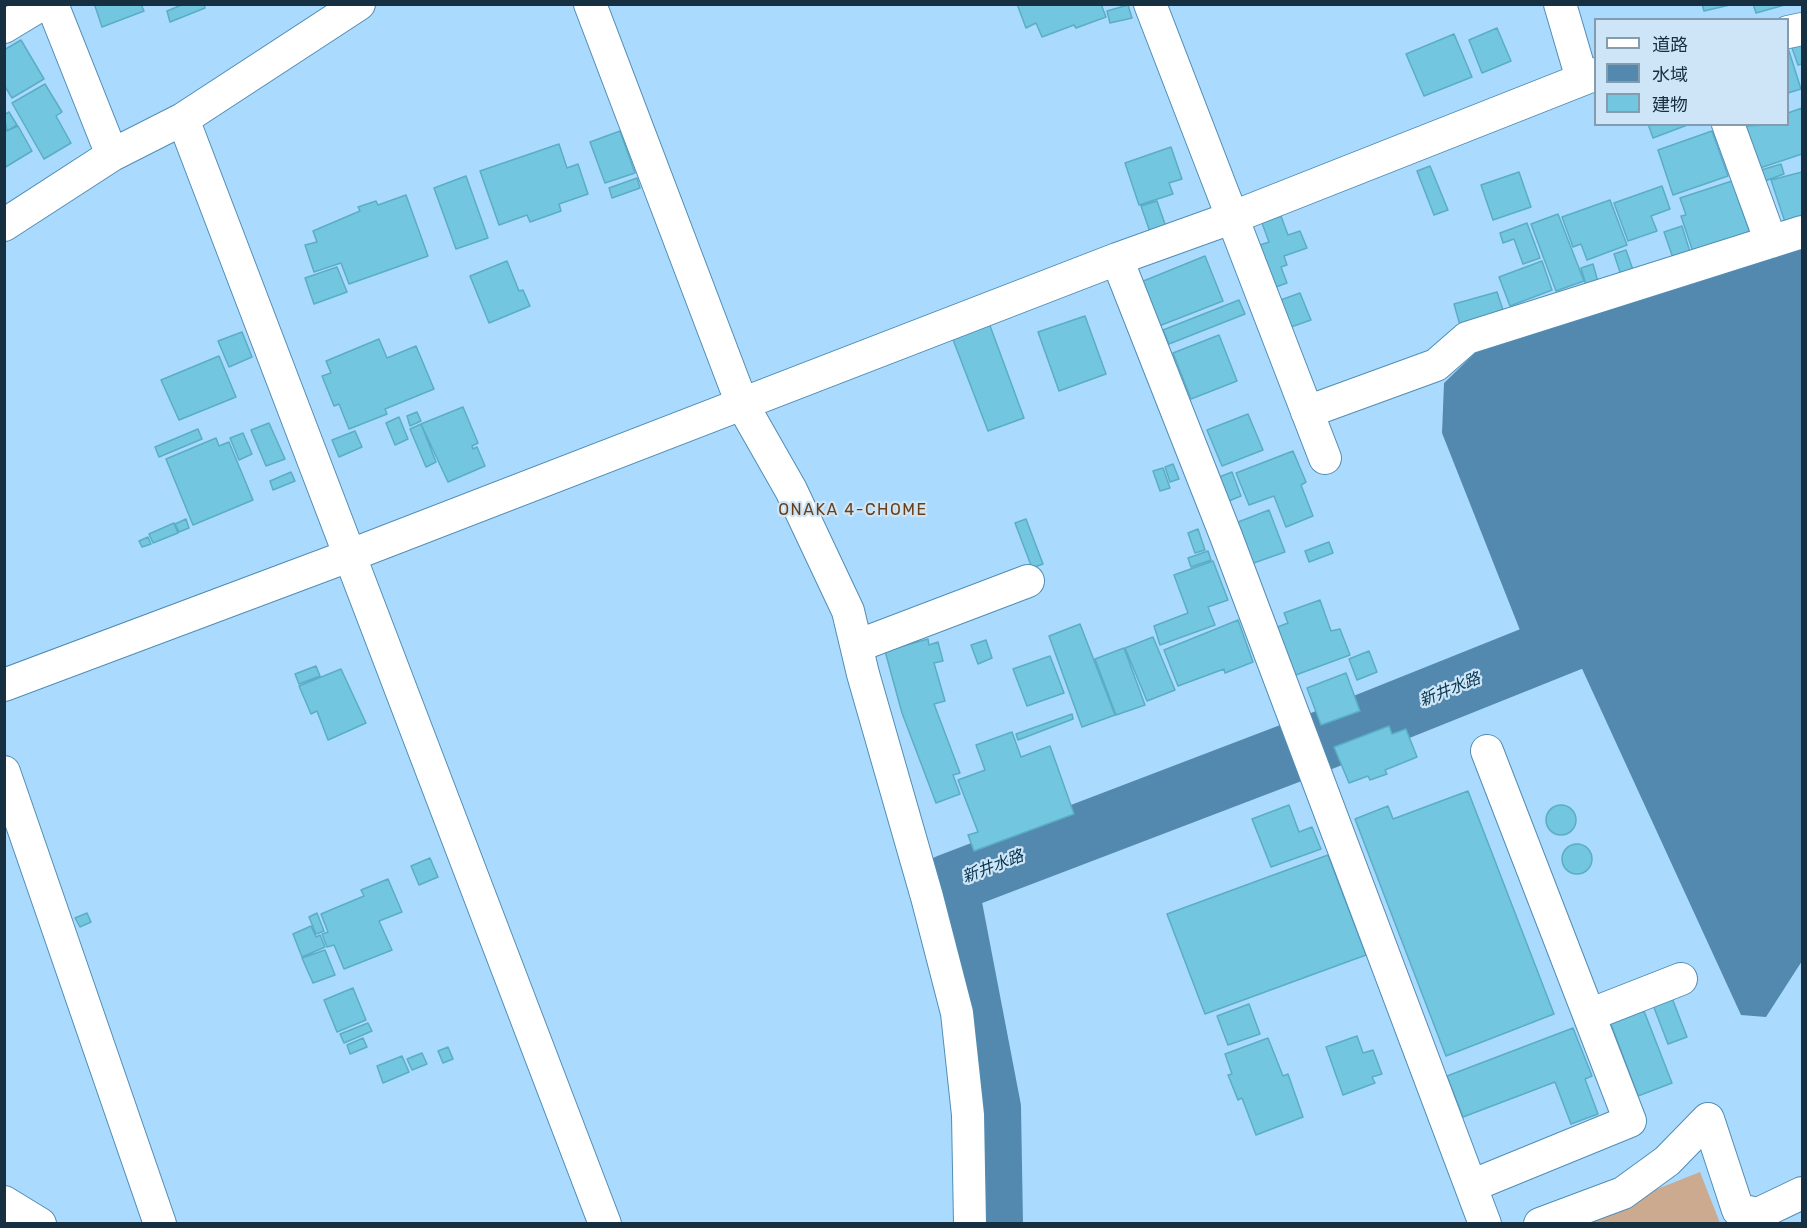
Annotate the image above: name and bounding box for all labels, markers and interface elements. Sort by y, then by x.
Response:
legend [1594,18,1789,126]
text: 道路 [1652,34,1688,56]
text: 水域 [1652,64,1688,86]
text: 建物 [1652,94,1688,116]
district label: ONAKA 4-CHOME [778,500,928,520]
water label: 新井水路 [1417,669,1483,711]
water label: 新井水路 [960,847,1026,887]

